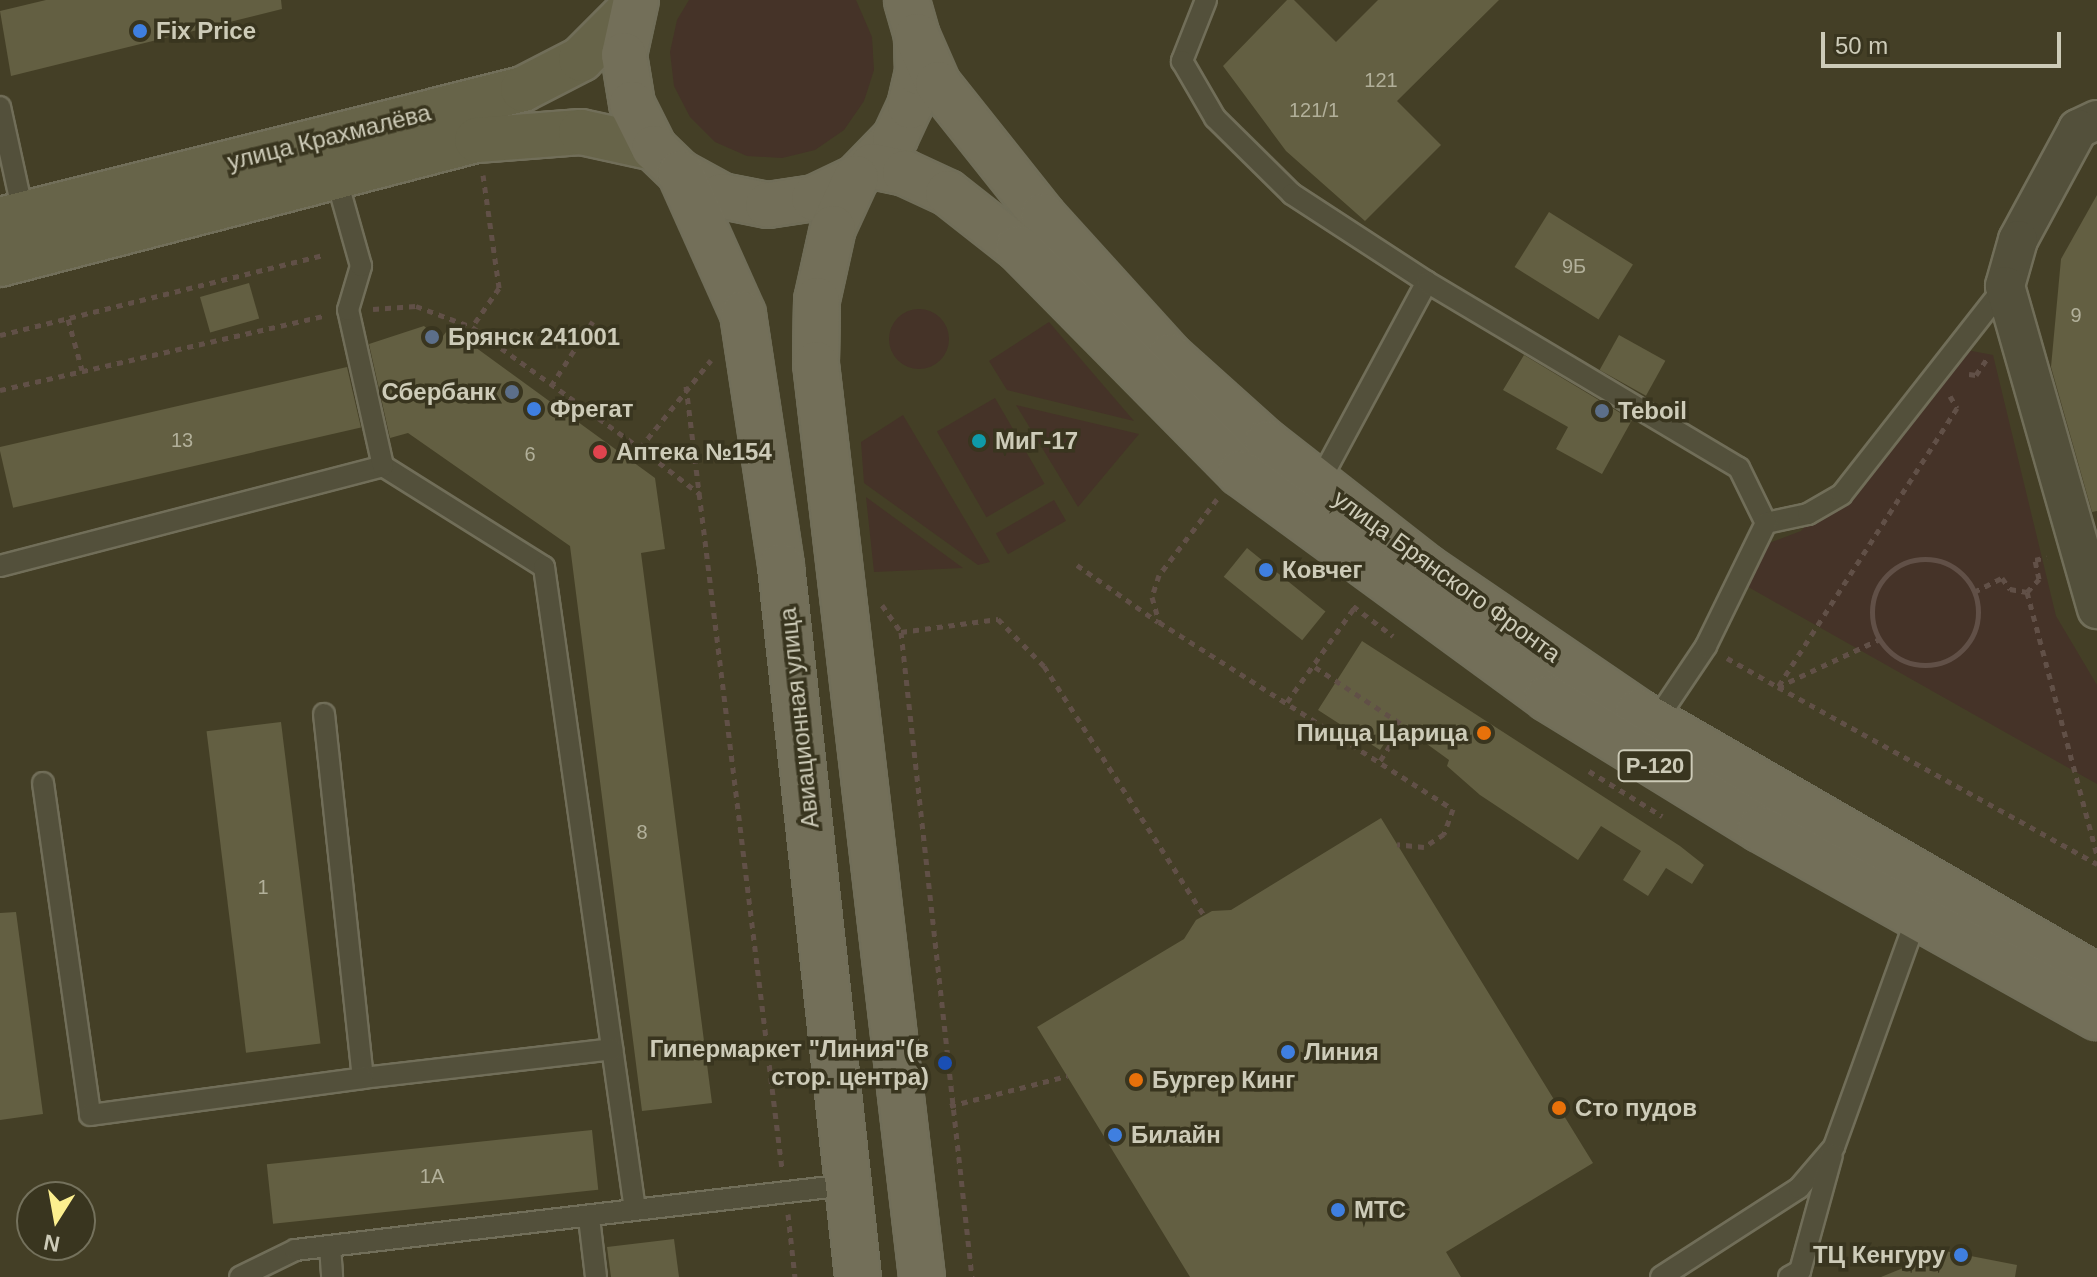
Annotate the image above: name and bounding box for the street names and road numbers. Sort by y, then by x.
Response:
street label: улица Крахмалёва [224,98,434,176]
street label: улица Брянского Фронта [1328,484,1566,668]
street label: Авиационная улица [773,606,825,830]
road number: Р-120 [1617,748,1693,784]

